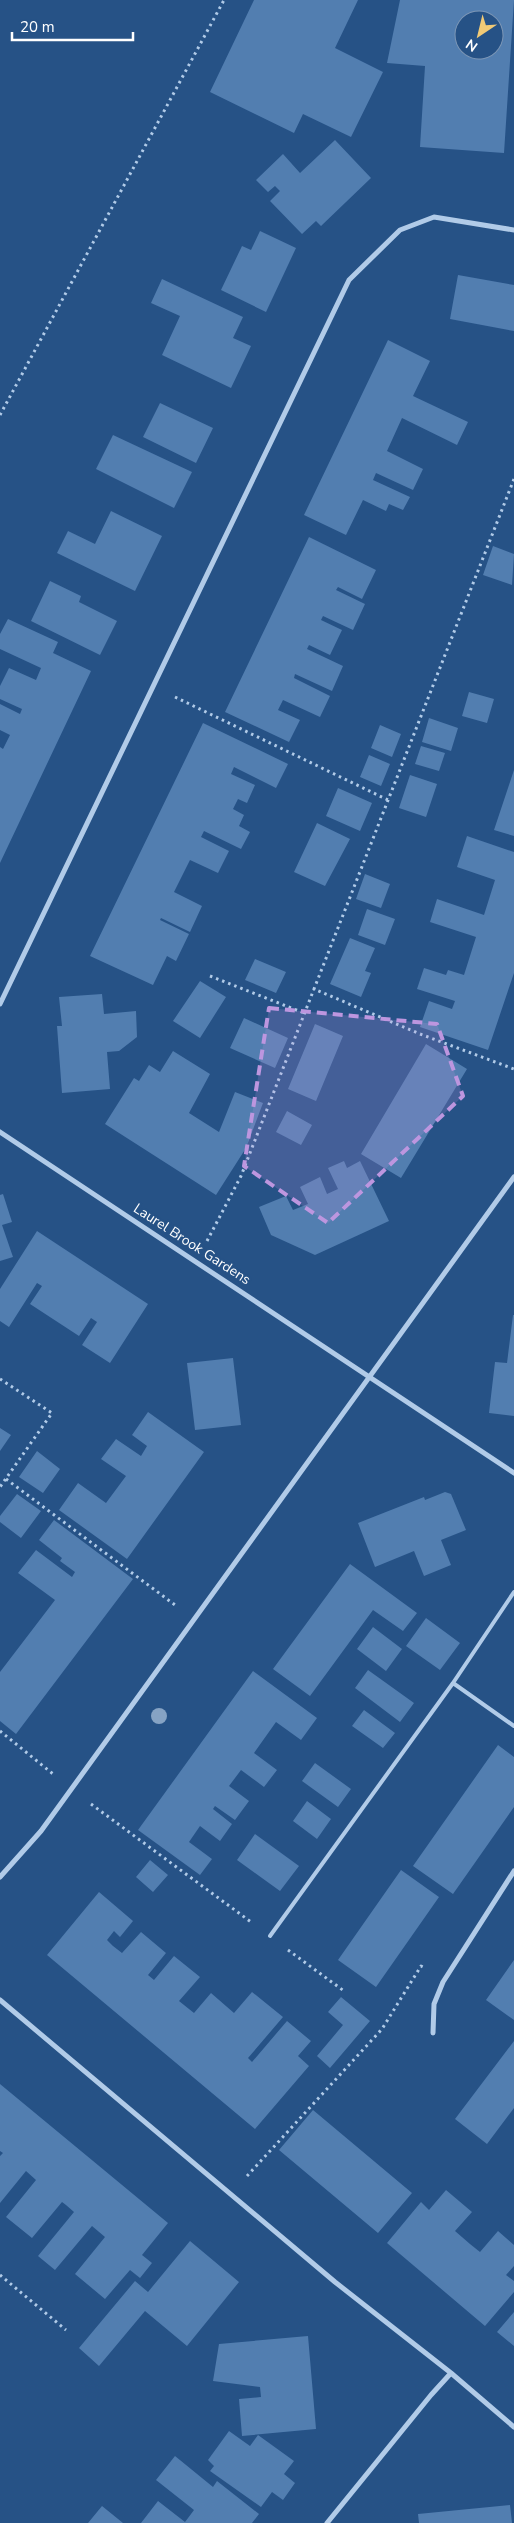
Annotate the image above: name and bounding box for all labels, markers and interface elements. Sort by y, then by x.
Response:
scale bar [12,10,134,42]
north arrow [454,10,504,60]
text: 20 m [20,17,55,37]
text: N [462,34,482,56]
street label: Laurel Brook Gardens [130,1199,255,1289]

